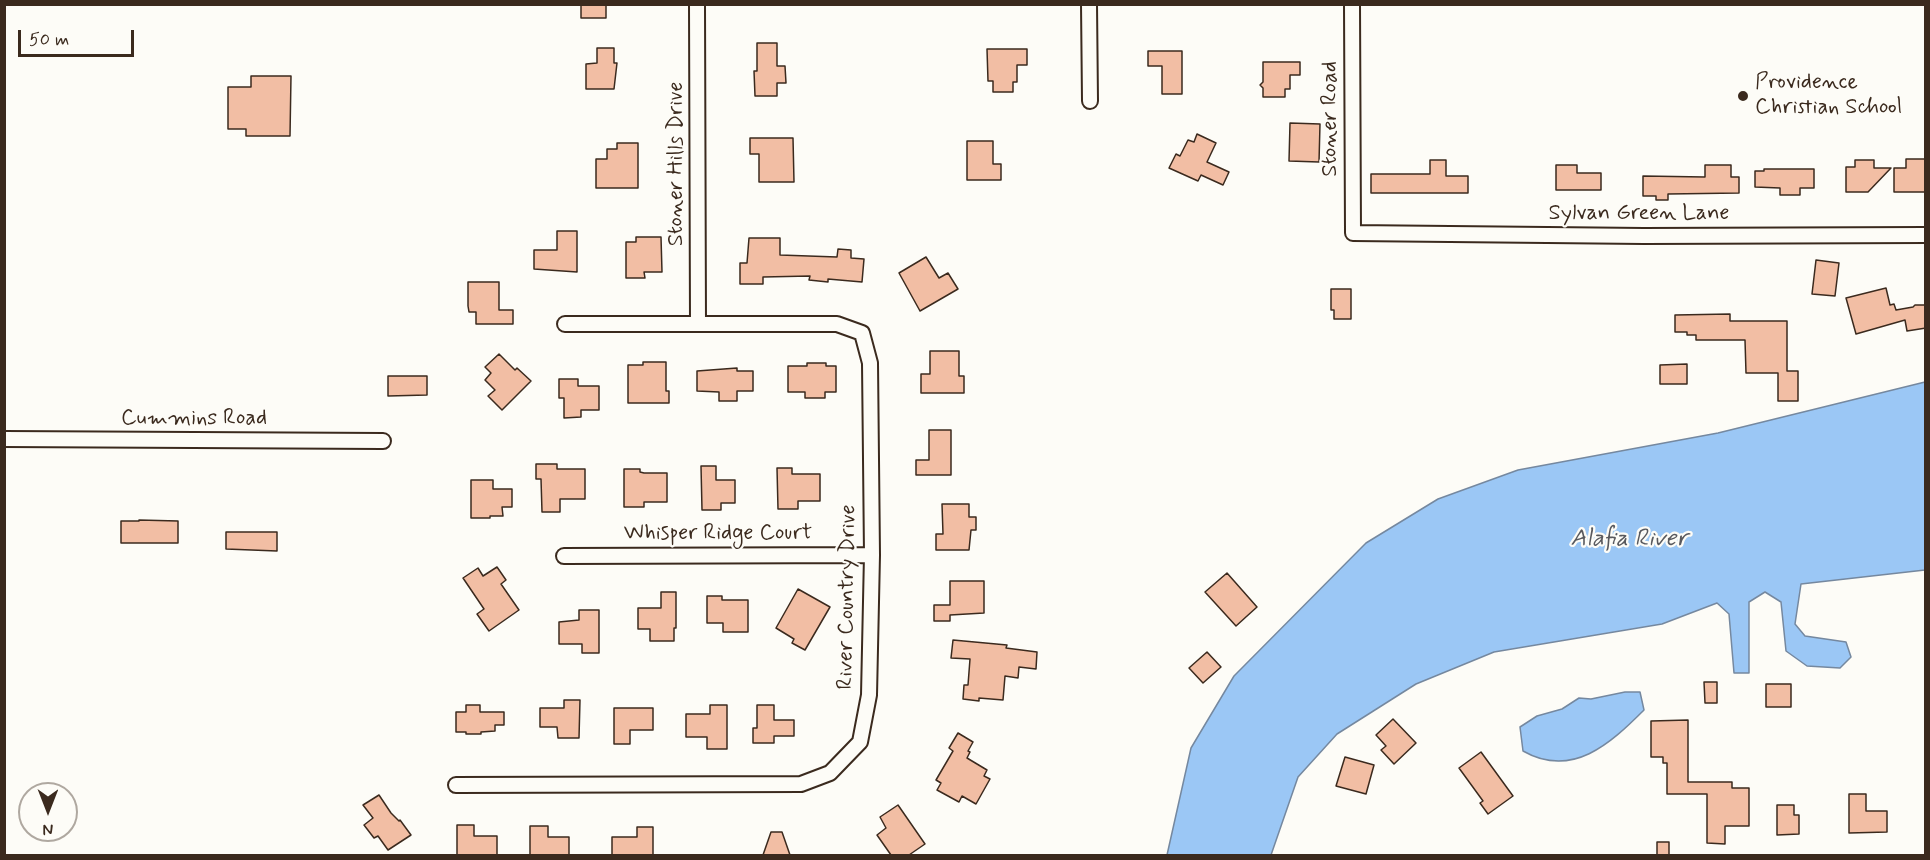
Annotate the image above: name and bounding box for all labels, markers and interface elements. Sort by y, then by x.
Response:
scale bar [21,18,136,56]
text: 50 m [29,28,69,52]
street label: Stoner Road [1318,61,1344,177]
place label: Providence Christian School [1755,70,1902,122]
street label: Stoner Hills Drive [664,82,690,246]
marker: Providence Christian School [1736,89,1750,103]
street label: Sylvan Green Lane [1549,201,1729,227]
street label: Cummins Road [121,406,267,432]
street label: River Country Drive [833,504,863,690]
street label: Whisper Ridge Court [624,521,812,547]
water label: Alafia River [1570,526,1688,554]
north arrow [18,782,78,842]
text: N [43,818,53,839]

